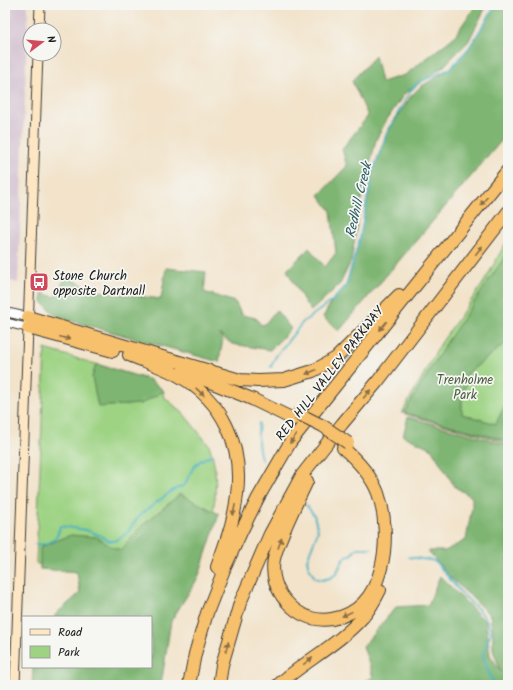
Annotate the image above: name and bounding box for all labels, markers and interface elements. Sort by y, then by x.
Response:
north arrow [22,22,62,62]
text: N [41,34,60,45]
water label: Redhill Creek [340,158,379,240]
one-way arrow [479,195,488,206]
one-way arrow [474,245,483,256]
place label: Stone Church opposite Dartnall [53,266,145,302]
bus stop icon: Stone Church opposite Dartnall [28,271,50,293]
street label: RED HILL VALLEY PARKWAY [271,302,390,446]
one-way arrow [379,321,387,332]
one-way arrow [59,335,71,341]
one-way arrow [305,369,316,375]
park label: Trenholme Park [437,370,493,406]
one-way arrow [196,387,205,396]
one-way arrow [362,389,371,399]
one-way arrow [289,434,297,444]
one-way arrow [231,504,237,516]
one-way arrow [277,537,283,549]
one-way arrow [341,611,353,617]
legend [22,616,152,668]
text: Road [58,623,83,642]
one-way arrow [225,641,231,653]
text: Park [58,643,80,662]
one-way arrow [303,657,314,665]

